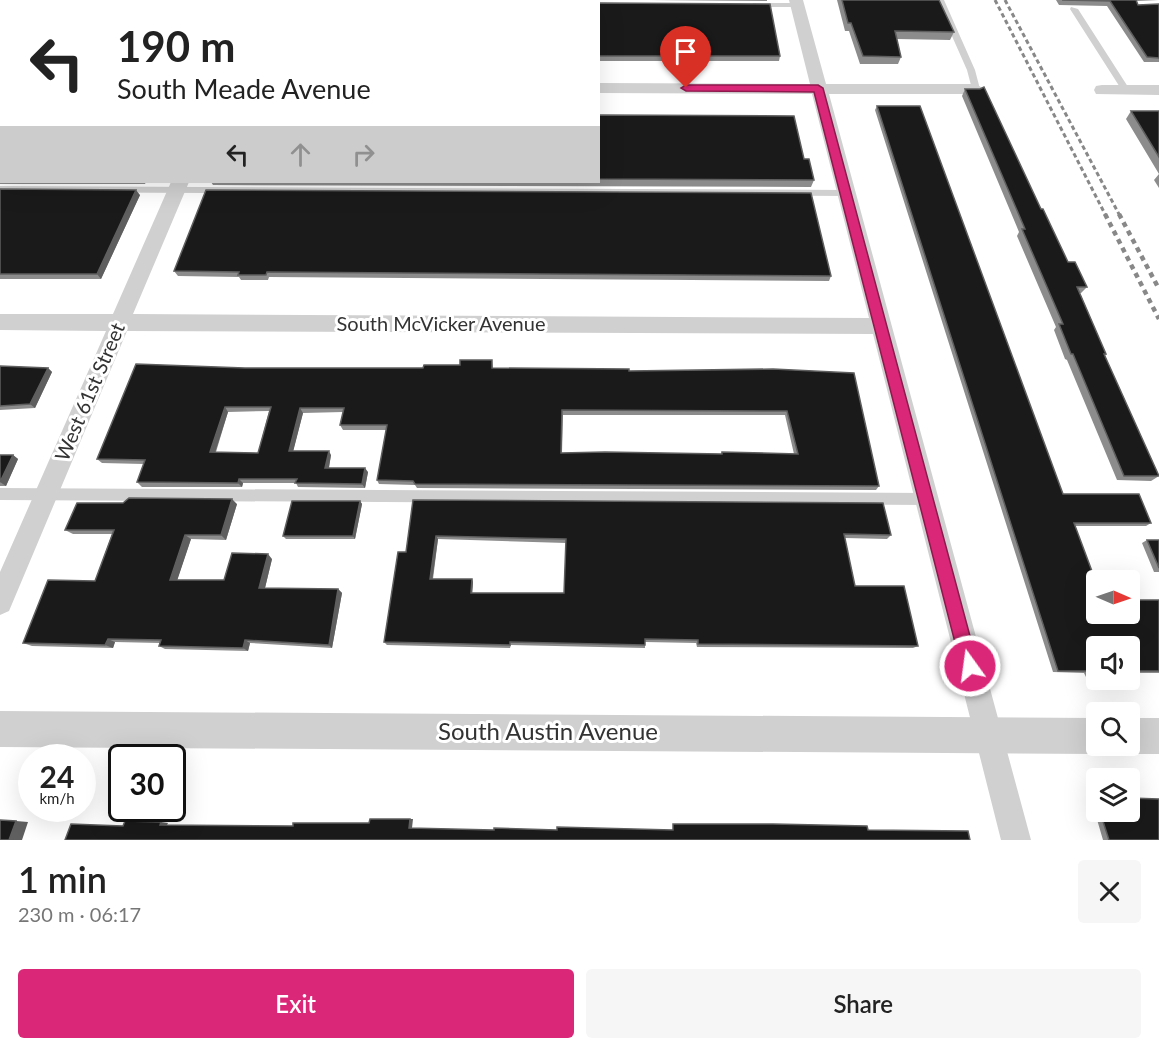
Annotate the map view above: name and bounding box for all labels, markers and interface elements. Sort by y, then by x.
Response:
text: 190 m [117,21,235,71]
icon: left [18,24,96,102]
pin [660,26,711,88]
icon: arrive [669,35,702,68]
text: South Meade Avenue [117,72,371,105]
icon: left [221,138,254,171]
icon: ahead [284,138,317,171]
icon: right [347,138,380,171]
street label: South McVicker Avenue [337,311,545,335]
street label: West 61st Street [49,319,129,464]
north arrow [1086,570,1140,624]
map controls [1086,570,1140,822]
position arrow [938,634,1002,698]
button: sound [1086,636,1140,690]
button: search [1086,702,1140,756]
street label: South Austin Avenue [438,716,658,745]
speed limit sign: 30 [108,744,186,822]
text: 24 [40,758,74,794]
button: layers [1086,768,1140,822]
text: km/h [39,789,75,807]
text: 1 min [18,857,107,901]
button: close [1078,860,1141,923]
text: 230 m · 06:17 [18,902,141,926]
button: Exit [18,969,574,1038]
button: Share [586,969,1141,1038]

